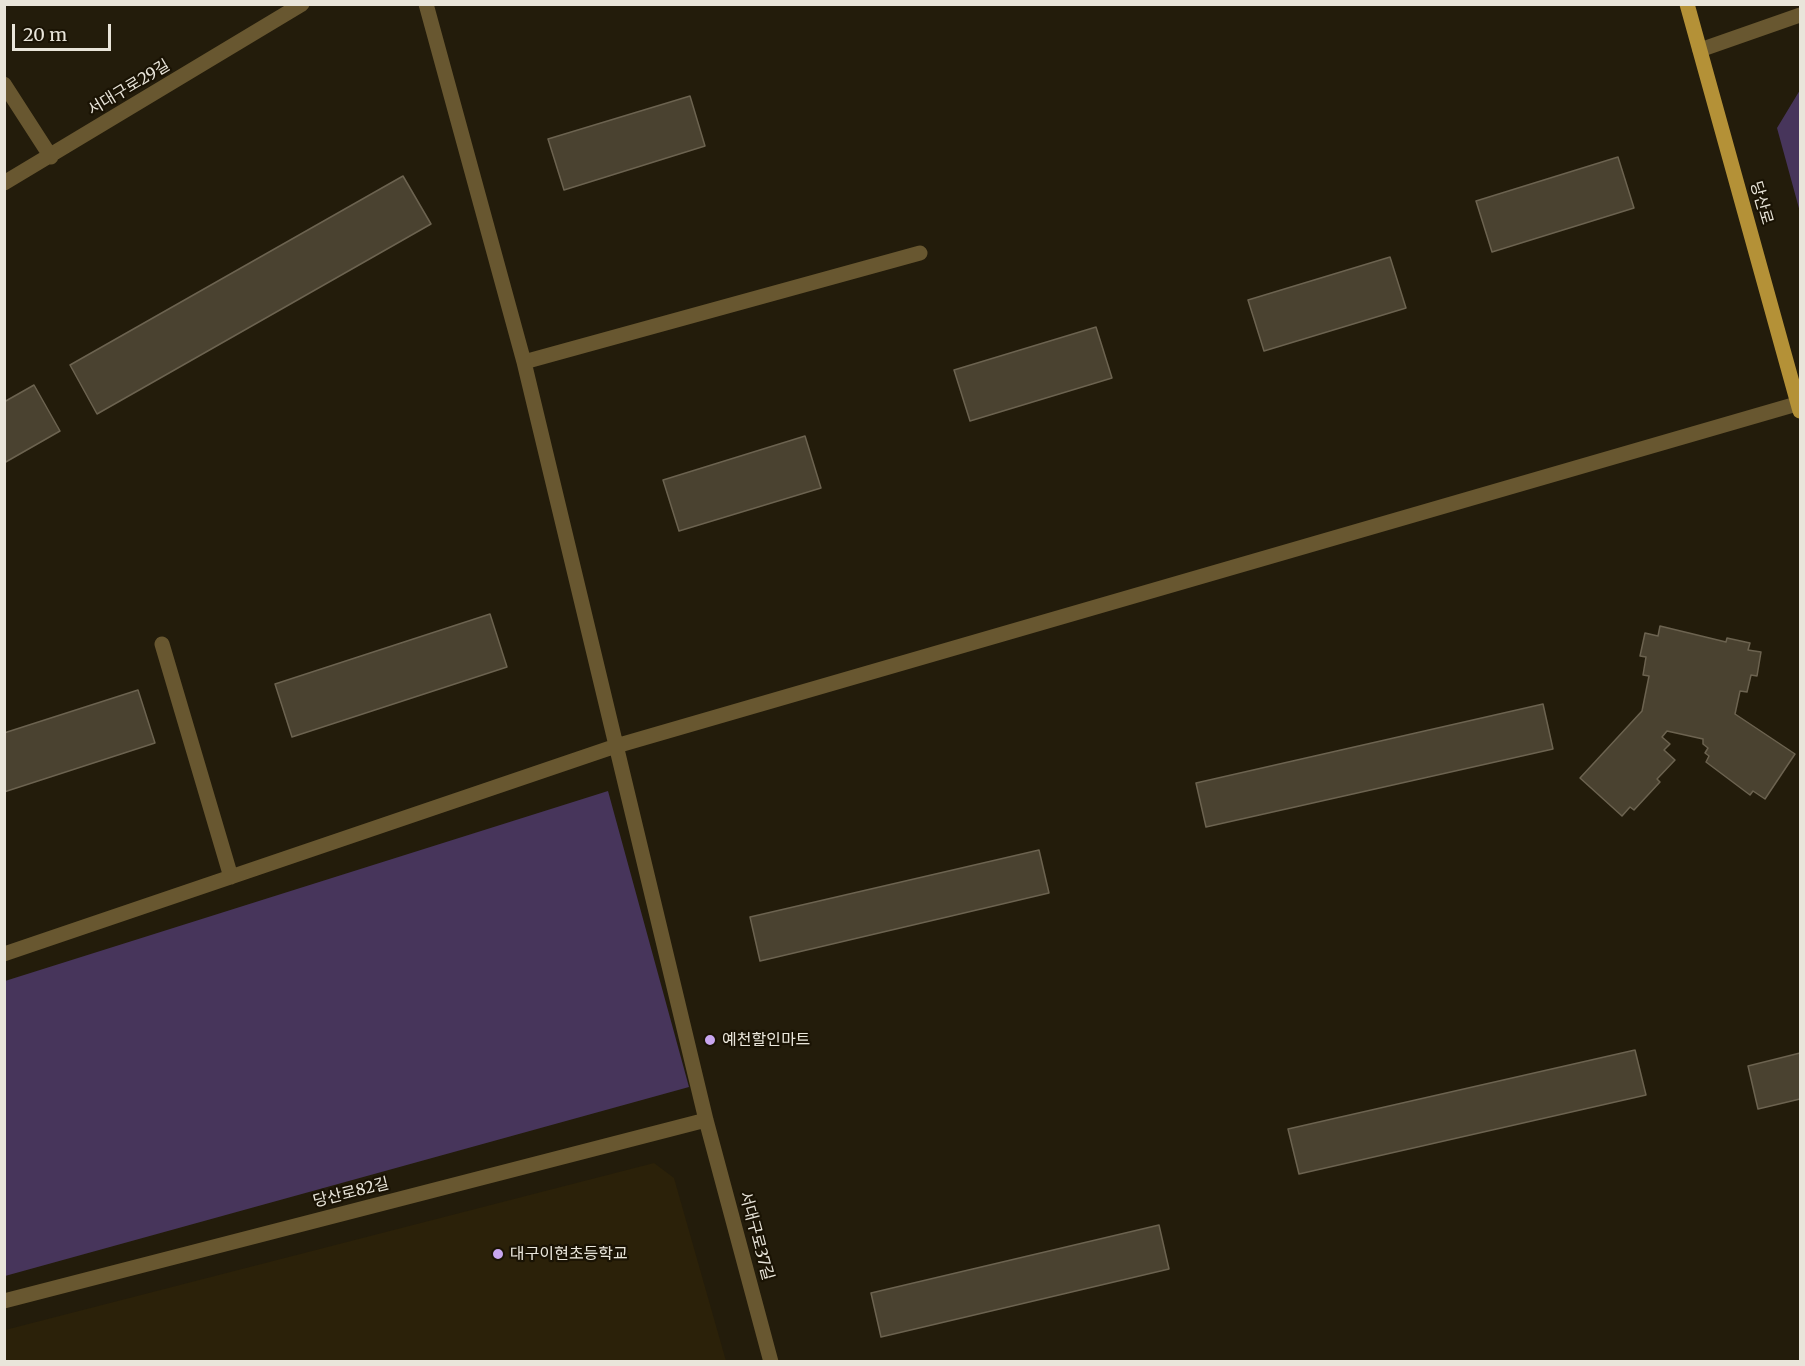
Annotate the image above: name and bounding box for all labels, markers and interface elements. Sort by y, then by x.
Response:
scale bar [15,12,114,50]
text: 20 m [23,23,67,46]
street label: 서대구로29길 [84,56,174,120]
street label: 당산로 [1746,179,1776,227]
place label: 예천할인마트 [722,1030,810,1050]
marker: 예천할인마트 [703,1033,717,1047]
street label: 당산로82길 [311,1174,391,1212]
street label: 서대구로37길 [735,1189,777,1283]
place label: 대구이현초등학교 [510,1244,628,1264]
marker: 대구이현초등학교 [491,1247,505,1261]

